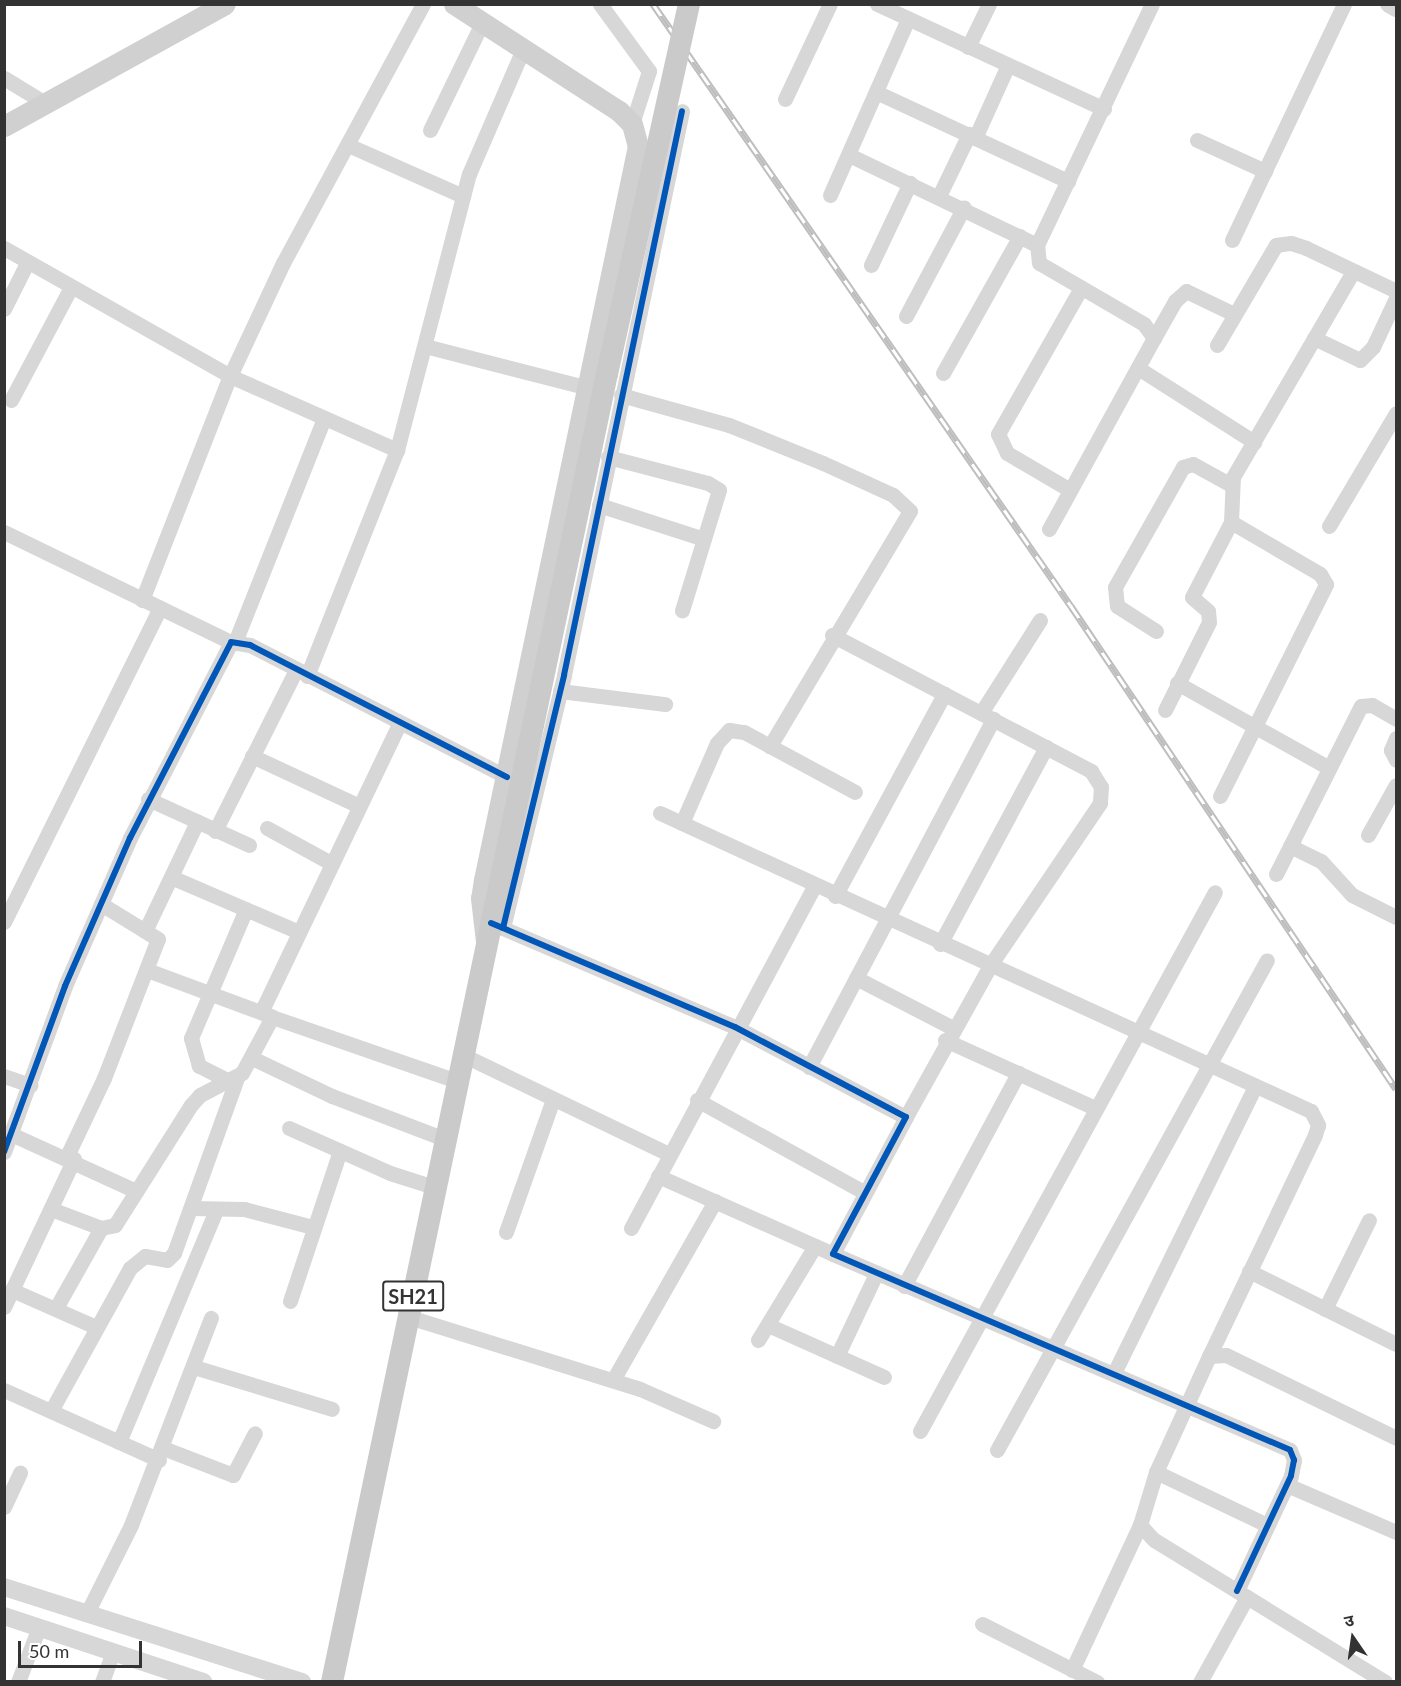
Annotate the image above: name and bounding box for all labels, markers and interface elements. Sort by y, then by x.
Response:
road number: SH21 [382,1279,444,1313]
north arrow [1323,1608,1383,1668]
text: उ [1342,1610,1356,1630]
scale bar [21,1629,146,1667]
text: 50 m [29,1640,69,1662]

